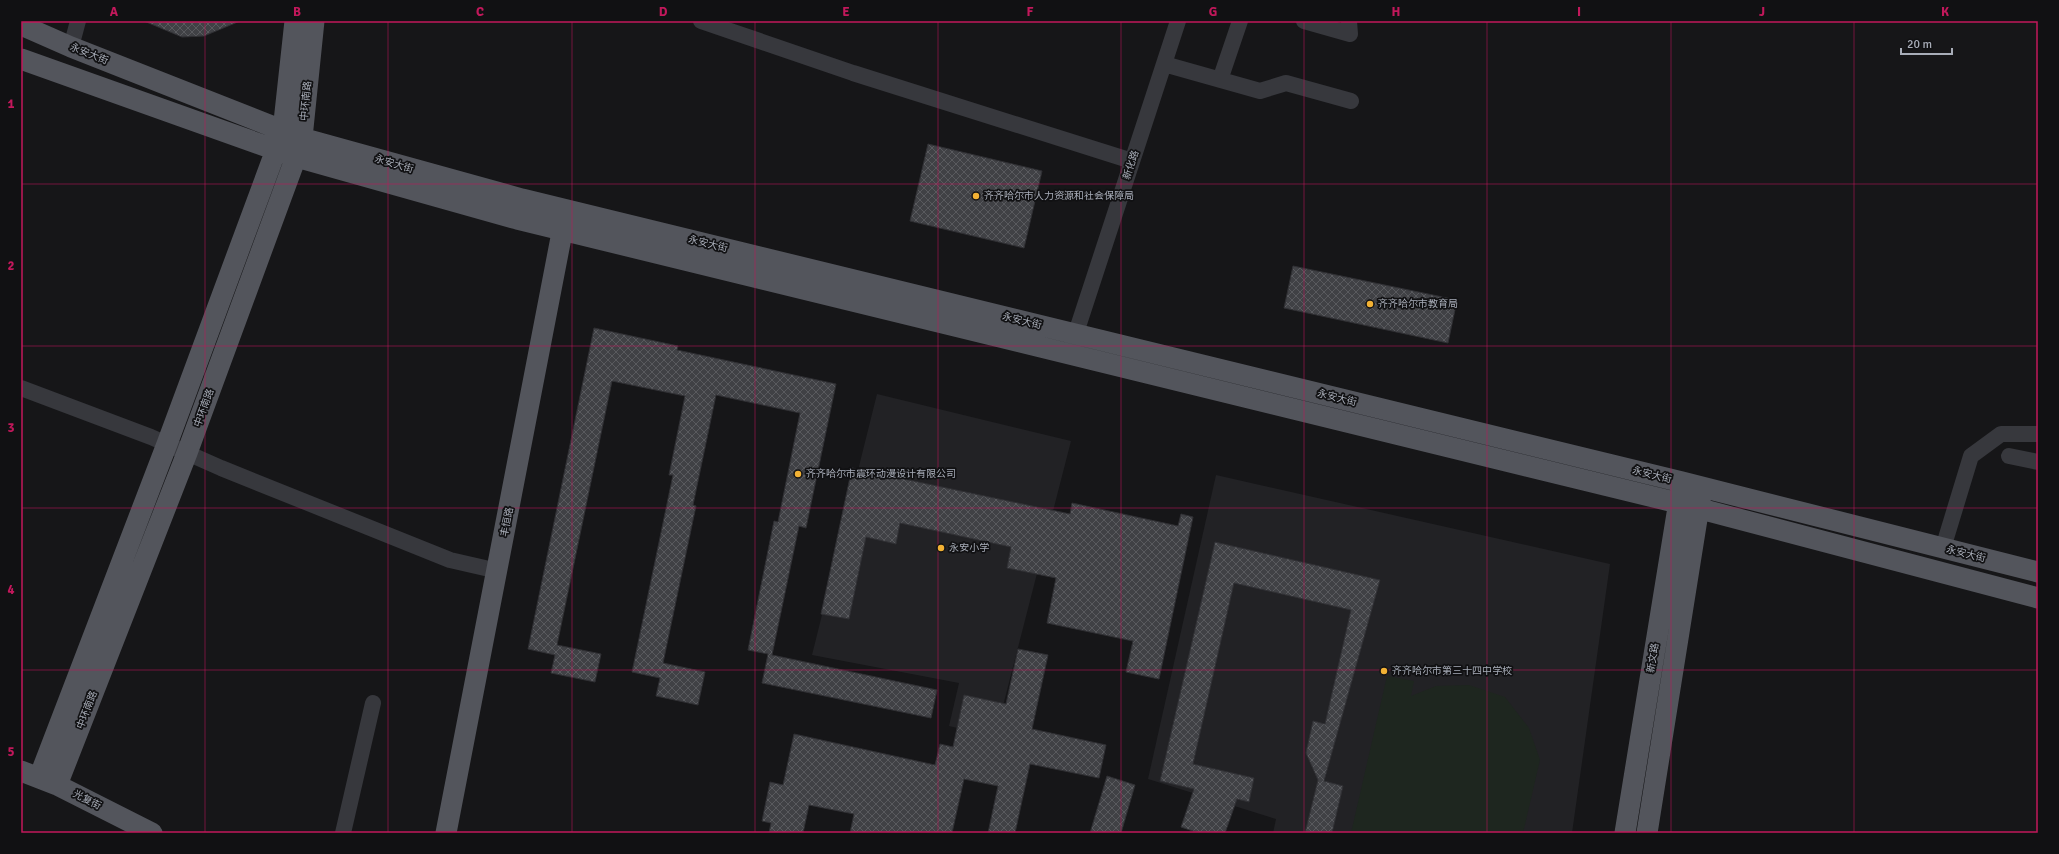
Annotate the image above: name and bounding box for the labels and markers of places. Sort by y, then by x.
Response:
place label: 齐齐哈尔市人力资源和社会保障局 [984,190,1134,202]
marker: 齐齐哈尔市人力资源和社会保障局 [971,191,981,201]
place label: 齐齐哈尔市教育局 [1378,298,1458,310]
marker: 齐齐哈尔市教育局 [1365,299,1375,309]
place label: 齐齐哈尔市震环动漫设计有限公司 [806,468,956,480]
marker: 齐齐哈尔市震环动漫设计有限公司 [793,469,803,479]
place label: 永安小学 [949,542,989,554]
marker: 永安小学 [936,543,946,553]
place label: 齐齐哈尔市第三十四中学校 [1392,665,1512,677]
marker: 齐齐哈尔市第三十四中学校 [1379,666,1389,676]

